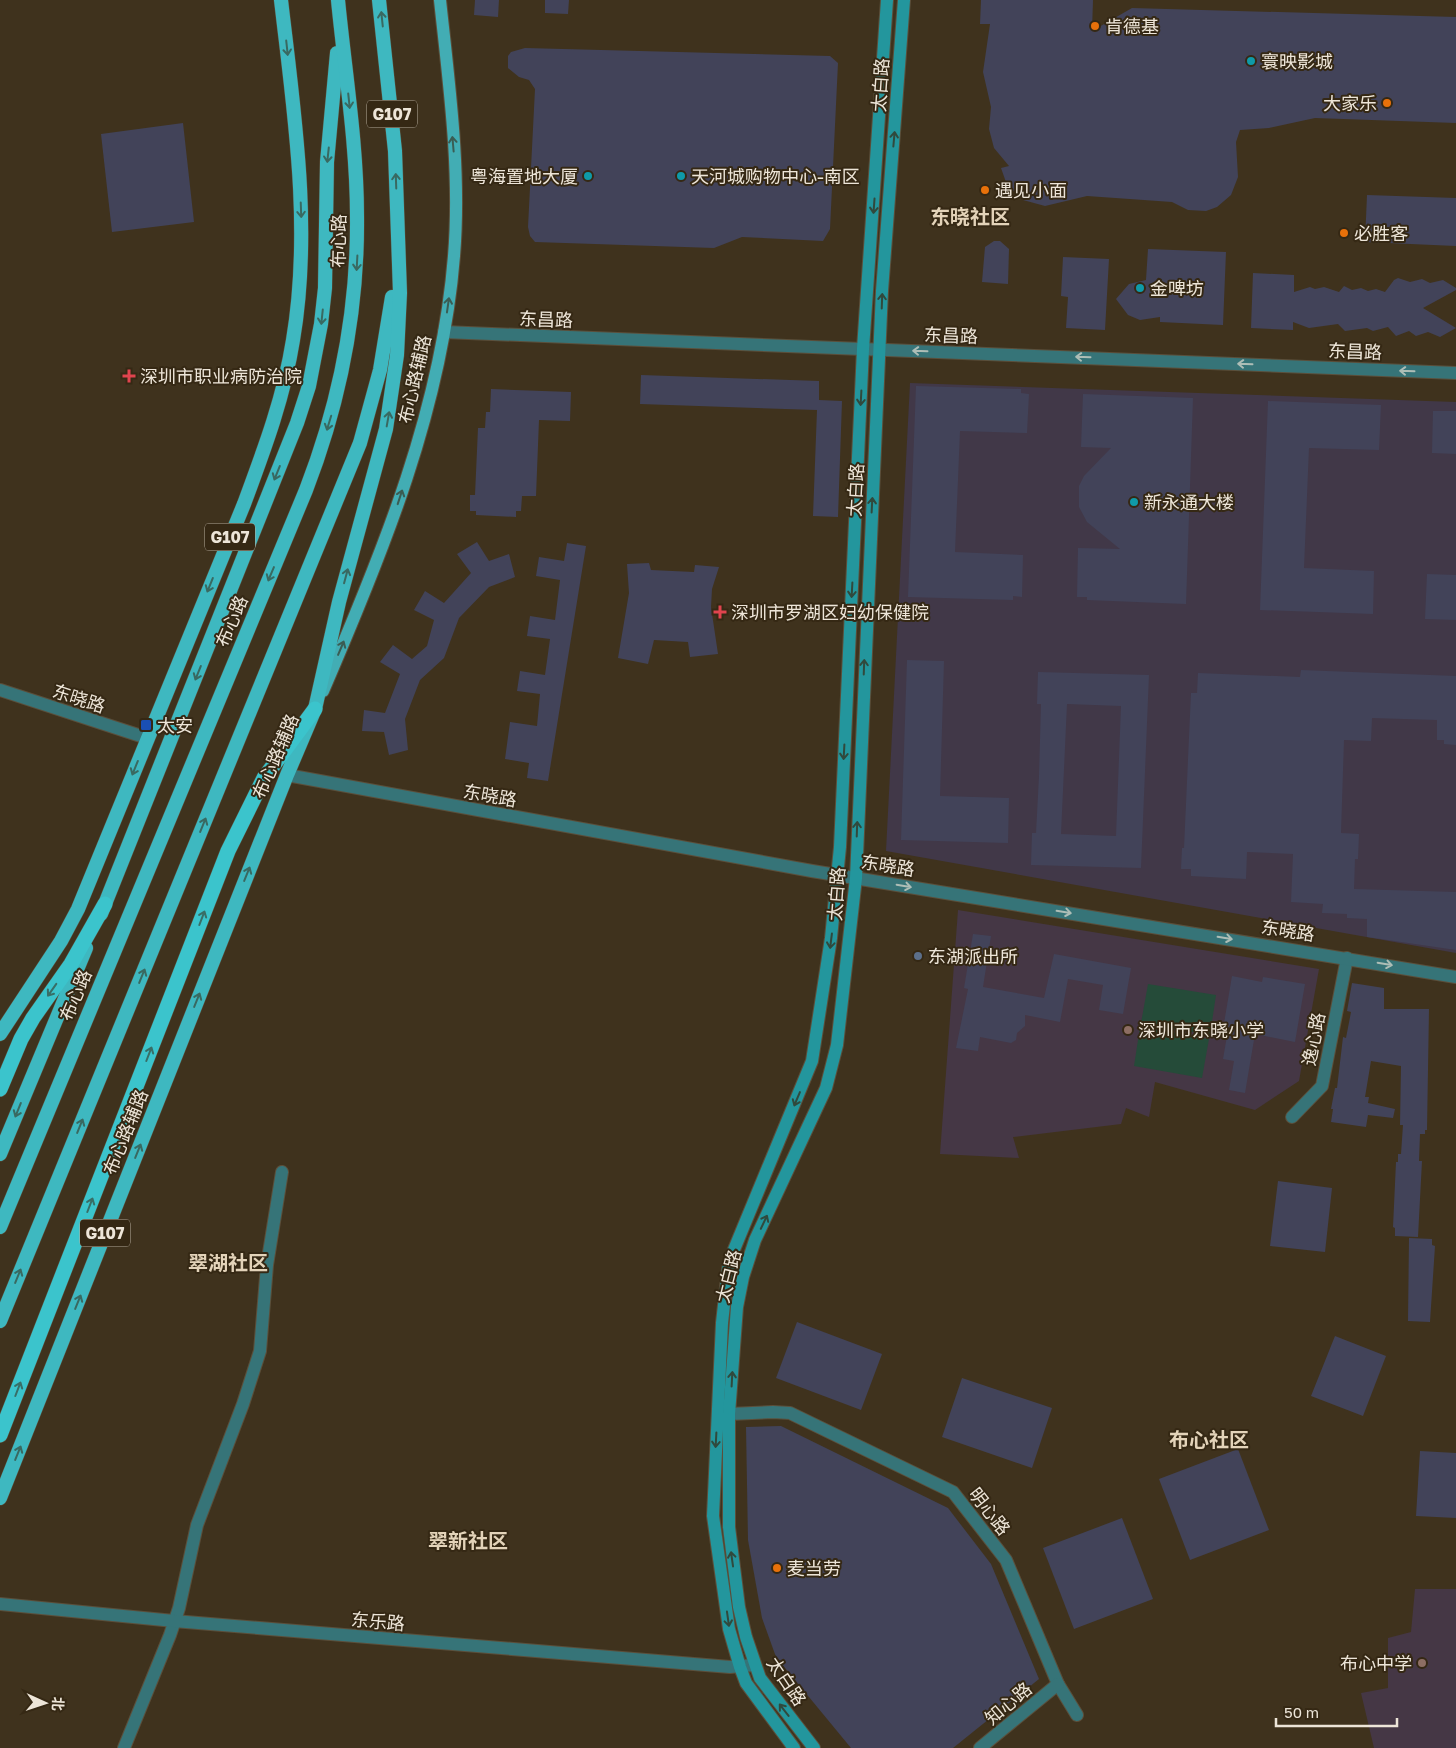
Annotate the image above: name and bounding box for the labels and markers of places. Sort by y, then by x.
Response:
place label: 肯德基 [1105,15,1159,37]
marker: 肯德基 [1089,20,1101,32]
place label: 寰映影城 [1261,50,1333,72]
marker: 寰映影城 [1245,55,1257,67]
place label: 大家乐 [1323,92,1377,114]
marker: 大家乐 [1381,97,1393,109]
place label: 粤海置地大厦 [470,165,578,187]
place label: 天河城购物中心-南区 [691,165,860,187]
marker: 粤海置地大厦 [582,170,594,182]
marker: 天河城购物中心-南区 [675,170,687,182]
place label: 遇见小面 [995,179,1067,201]
marker: 遇见小面 [979,184,991,196]
place label: 必胜客 [1354,222,1408,244]
marker: 必胜客 [1338,227,1350,239]
place label: 金啤坊 [1150,277,1204,299]
marker: 金啤坊 [1134,282,1146,294]
place label: 深圳市职业病防治院 [140,365,302,387]
marker: 深圳市职业病防治院 [122,369,136,383]
place label: 新永通大楼 [1144,491,1234,513]
marker: 新永通大楼 [1128,496,1140,508]
place label: 深圳市罗湖区妇幼保健院 [731,601,929,623]
marker: 深圳市罗湖区妇幼保健院 [713,605,727,619]
place label: 太安 [157,714,193,736]
marker: 太安 [139,718,153,732]
place label: 东湖派出所 [928,945,1018,967]
marker: 东湖派出所 [912,950,924,962]
place label: 深圳市东晓小学 [1138,1019,1264,1041]
marker: 深圳市东晓小学 [1122,1024,1134,1036]
place label: 麦当劳 [787,1557,841,1579]
marker: 麦当劳 [771,1562,783,1574]
place label: 布心中学 [1340,1652,1412,1674]
marker: 布心中学 [1416,1657,1428,1669]

